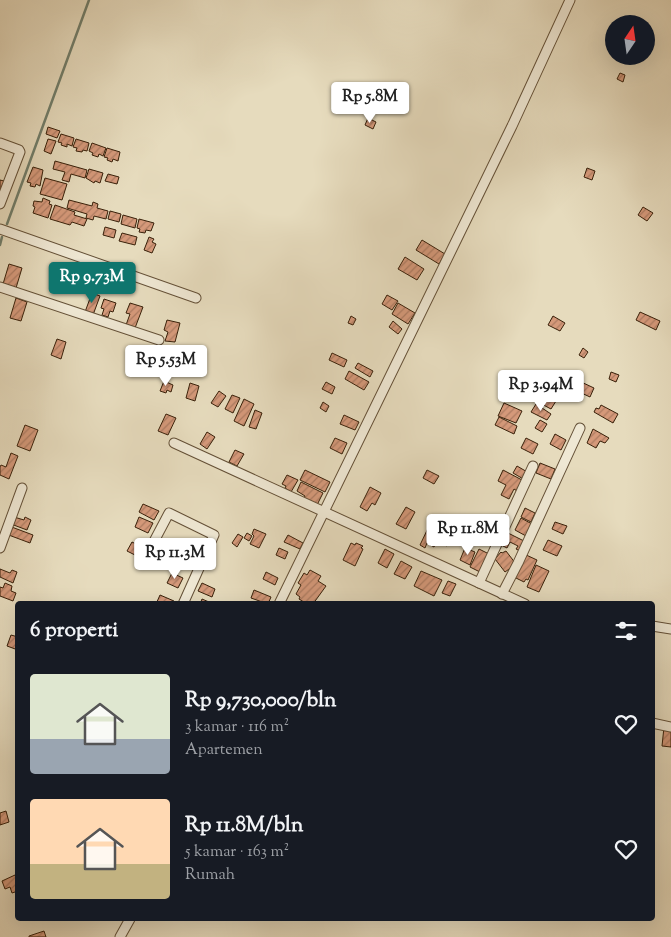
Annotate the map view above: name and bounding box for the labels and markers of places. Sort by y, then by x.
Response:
pin: Rp 5.8M [324,82,416,124]
pin: Rp 9.73M [40,262,144,304]
pin: Rp 5.53M [114,344,218,387]
pin: Rp 3.94M [489,370,593,412]
pin: Rp 11.8M [416,514,520,556]
pin: Rp 11.3M [123,538,227,580]

